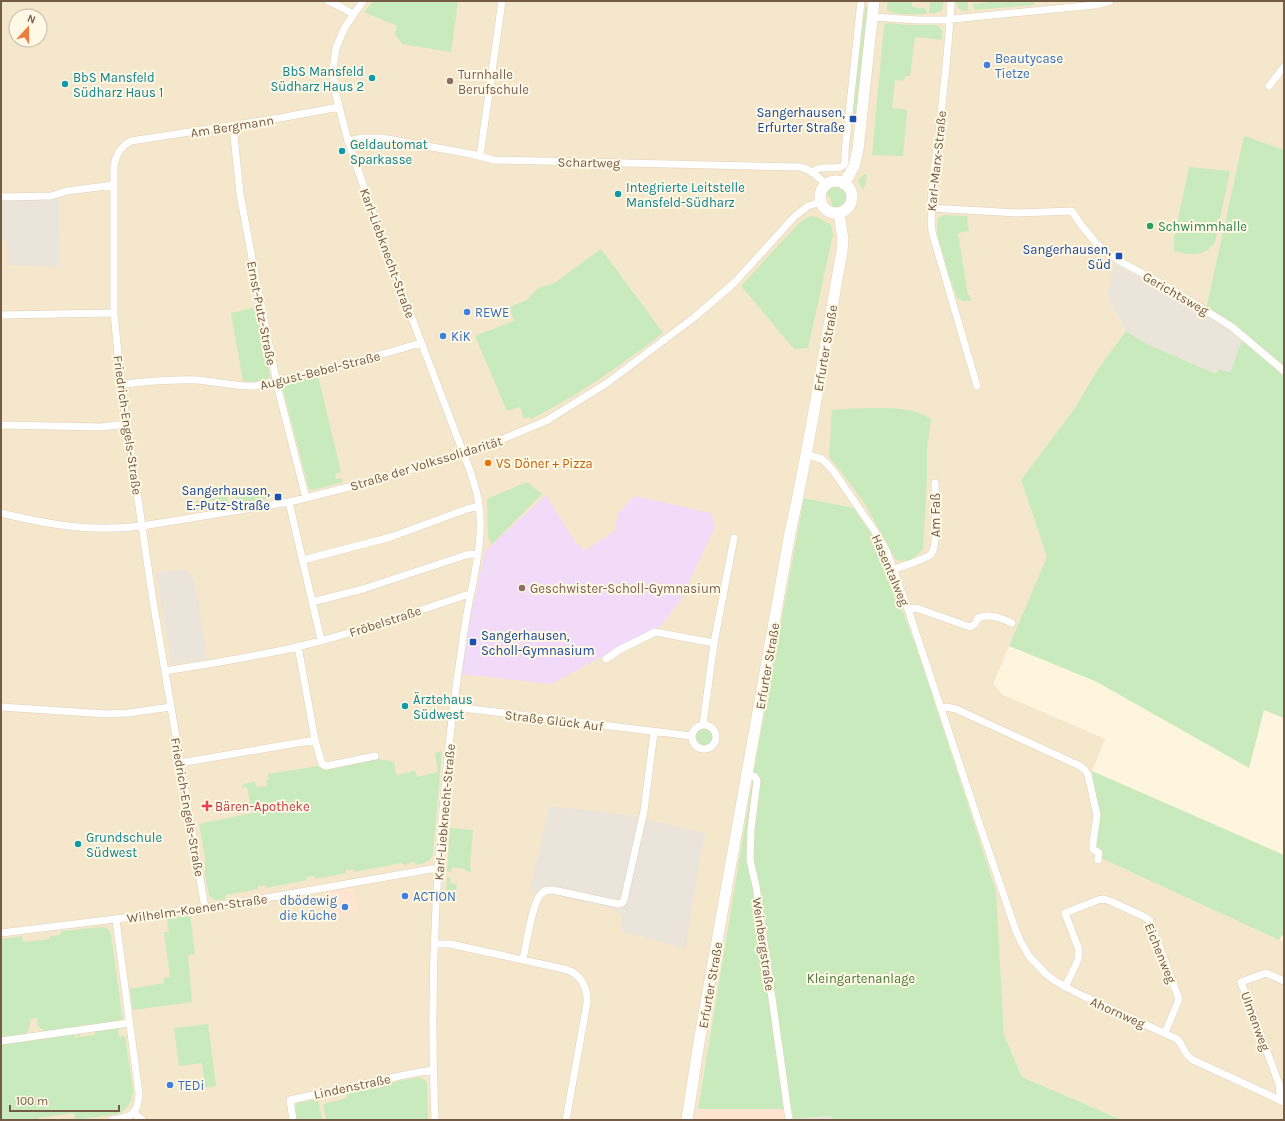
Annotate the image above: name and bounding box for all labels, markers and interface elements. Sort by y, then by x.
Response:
north arrow [8,8,48,48]
text: N [25,12,37,27]
place label: Beautycase Tietze [995,51,1063,81]
marker: Beautycase Tietze [982,60,992,70]
place label: BbS Mansfeld Südharz Haus 2 [270,64,364,94]
place label: Turnhalle Berufschule [458,67,529,97]
place label: BbS Mansfeld Südharz Haus 1 [73,70,163,100]
marker: BbS Mansfeld Südharz Haus 2 [367,73,377,83]
marker: Turnhalle Berufschule [445,76,455,86]
marker: BbS Mansfeld Südharz Haus 1 [60,79,70,89]
place label: Sangerhausen, Erfurter Straße [756,105,845,135]
street label: Karl-Marx-Straße [924,110,949,212]
street label: Am Bergmann [189,112,275,140]
marker: Sangerhausen, Erfurter Straße [848,114,858,124]
place label: Geldautomat Sparkasse [350,137,428,167]
marker: Geldautomat Sparkasse [337,146,347,156]
street label: Schartweg [558,154,621,171]
place label: Integrierte Leitstelle Mansfeld-Südharz [626,180,745,210]
street label: Karl-Liebknecht-Straße [357,186,418,321]
marker: Integrierte Leitstelle Mansfeld-Südharz [613,189,623,199]
place label: Schwimmhalle [1158,219,1247,234]
marker: Schwimmhalle [1145,221,1155,231]
place label: Sangerhausen, Süd [1022,242,1111,272]
marker: Sangerhausen, Süd [1114,251,1124,261]
street label: Ernst-Putz-Straße [244,260,279,367]
street label: Gerichtsweg [1140,269,1212,319]
street label: Erfurter Straße [810,303,841,393]
place label: REWE [475,305,509,320]
marker: REWE [462,307,472,317]
place label: KiK [451,329,471,344]
marker: KiK [438,331,448,341]
street label: August-Bebel-Straße [258,348,382,393]
street label: Friedrich-Engels-Straße [110,354,145,496]
street label: Straße der Volkssolidarität [348,433,504,494]
place label: VS Döner + Pizza [496,456,593,471]
marker: VS Döner + Pizza [483,458,493,468]
place label: Sangerhausen, E.-Putz-Straße [181,483,270,513]
marker: Sangerhausen, E.-Putz-Straße [273,492,283,502]
street label: Am Faß [928,493,943,537]
street label: Hasentalweg [869,532,913,609]
place label: Geschwister-Scholl-Gymnasium [530,581,721,596]
marker: Geschwister-Scholl-Gymnasium [517,583,527,593]
street label: Fröbelstraße [347,603,423,640]
street label: Erfurter Straße [752,621,783,711]
place label: Sangerhausen, Scholl-Gymnasium [481,628,595,658]
marker: Sangerhausen, Scholl-Gymnasium [468,637,478,647]
place label: Ärztehaus Südwest [413,691,473,722]
marker: Ärztehaus Südwest [400,701,410,711]
street label: Straße Glück Auf [504,707,605,734]
street label: Friedrich-Engels-Straße [168,736,207,878]
street label: Karl-Liebknecht-Straße [431,743,458,881]
place label: Bären-Apotheke [215,799,310,814]
marker: Bären-Apotheke [202,801,212,811]
place label: Grundschule Südwest [86,830,162,860]
marker: Grundschule Südwest [73,839,83,849]
place label: ACTION [413,889,456,904]
street label: Wilhelm-Koenen-Straße [126,891,269,926]
marker: ACTION [400,891,410,901]
place label: dbödewig die küche [279,893,338,923]
street label: Weinbergstraße [750,896,778,992]
marker: dbödewig die küche [340,902,350,912]
street label: Eichenweg [1142,921,1180,986]
street label: Erfurter Straße [695,940,726,1030]
park label: Kleingartenanlage [807,971,915,986]
street label: Ulmenweg [1238,989,1273,1054]
street label: Ahornweg [1088,994,1148,1031]
street label: Lindenstraße [312,1071,392,1102]
place label: TEDi [178,1078,204,1093]
marker: TEDi [165,1080,175,1090]
scale bar [10,1087,119,1113]
text: 100 m [16,1094,48,1108]

